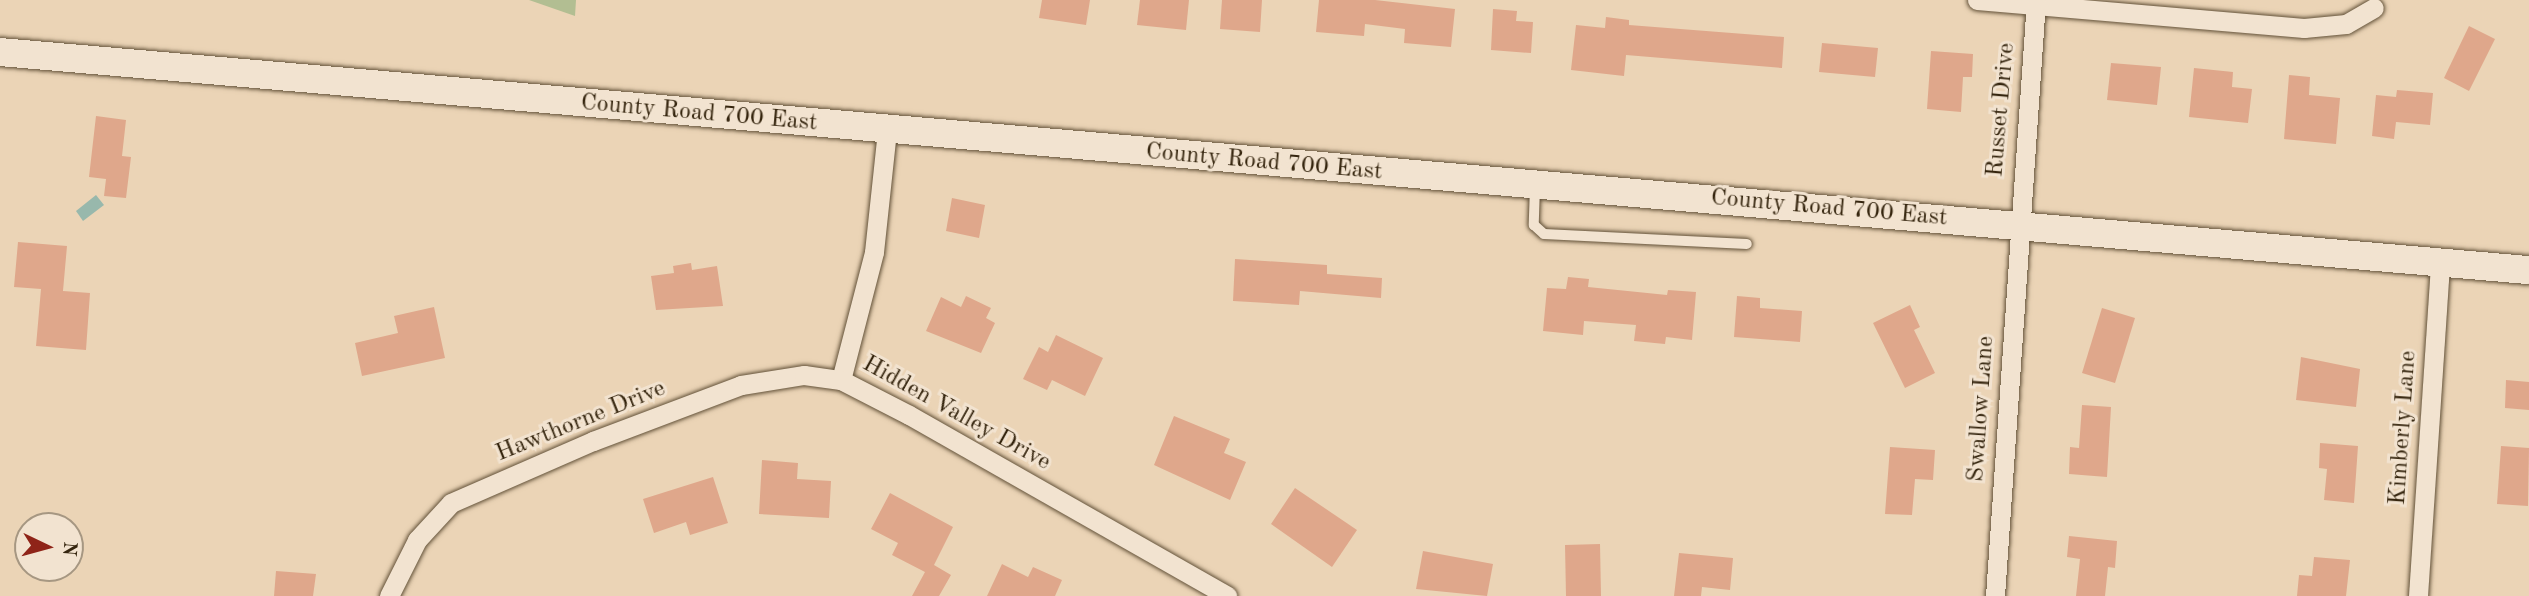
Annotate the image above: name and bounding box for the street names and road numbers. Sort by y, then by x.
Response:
street label: Russet Drive [1982,42,2022,178]
street label: County Road 700 East [579,89,819,139]
street label: County Road 700 East [1144,138,1384,188]
street label: County Road 700 East [1709,184,1949,234]
street label: Swallow Lane [1963,335,2001,483]
street label: Hidden Valley Drive [857,350,1055,478]
street label: Kimberly Lane [2384,350,2424,506]
street label: Hawthorne Drive [492,375,670,469]

